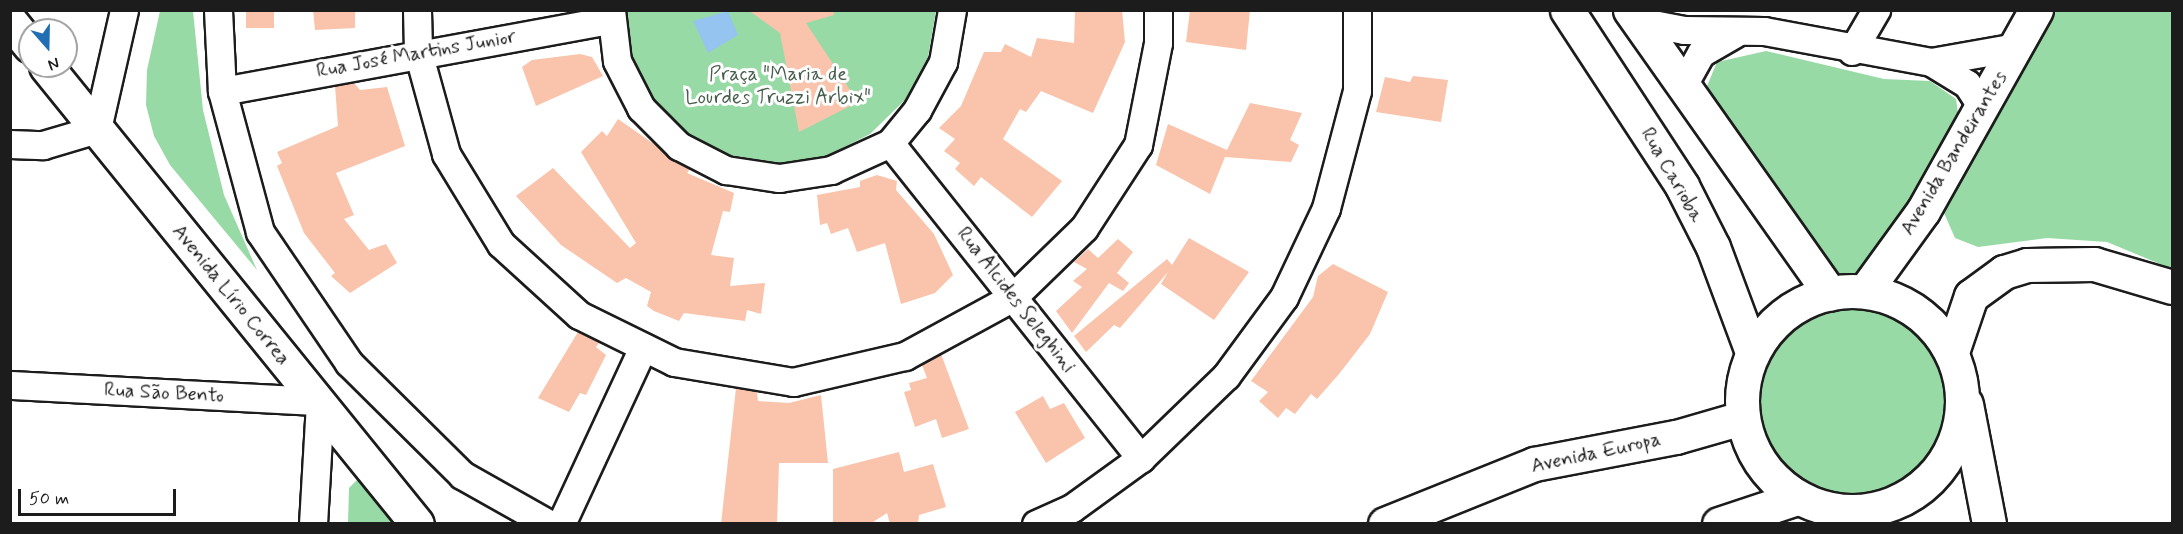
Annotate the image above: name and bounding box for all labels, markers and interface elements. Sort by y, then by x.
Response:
north arrow [18,18,78,78]
street label: Rua José Martins Junior [313,24,519,84]
text: N [45,52,62,75]
park label: Praça "Maria de Lourdes Truzzi Arbix" [687,63,869,110]
street label: Avenida Bandeirantes [1895,66,2013,240]
street label: Rua Carioba [1636,125,1708,225]
street label: Avenida Lírio Correa [166,218,296,372]
street label: Rua Alcides Seleghini [952,223,1080,377]
street label: Rua São Bento [103,378,225,408]
street label: Avenida Europa [1532,428,1660,478]
scale bar [21,477,178,515]
text: 50 m [29,487,69,511]

